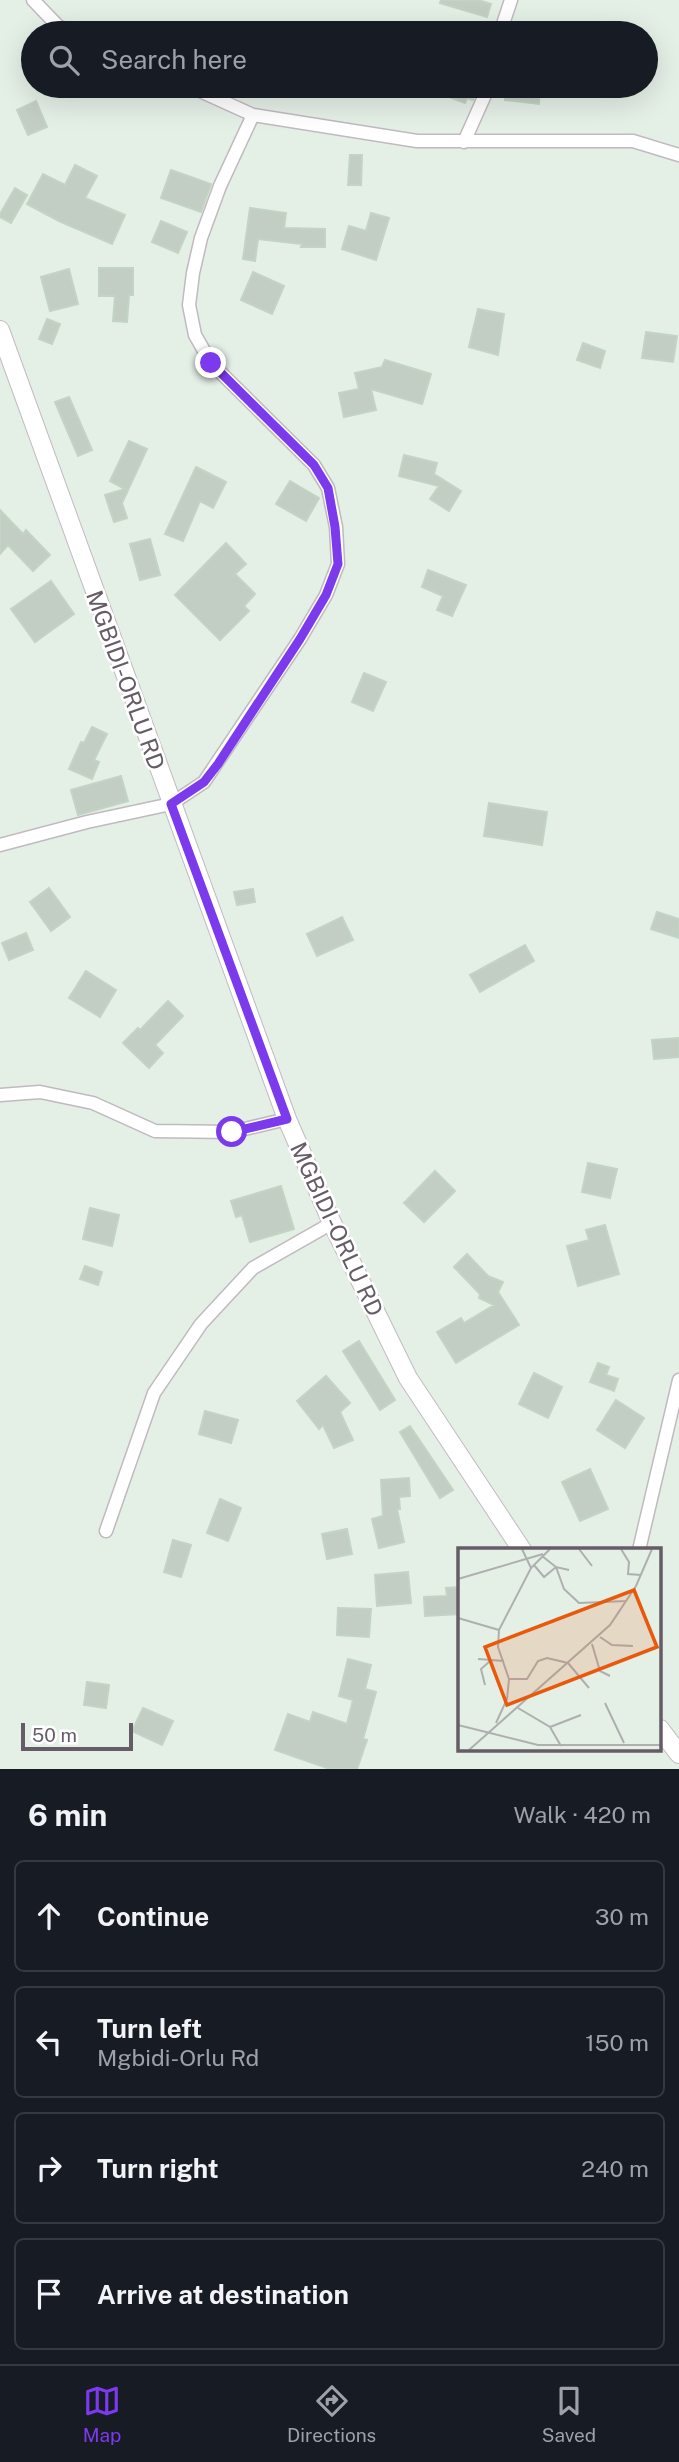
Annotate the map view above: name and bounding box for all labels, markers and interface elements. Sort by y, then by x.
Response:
search box [21,21,658,98]
icon: search [45,41,83,79]
text: Search here [101,44,247,75]
route end [195,347,226,378]
street label: MGBIDI-ORLU RD [81,587,171,773]
route start [216,1116,247,1147]
street label: MGBIDI-ORLU RD [285,1138,389,1320]
inset map [458,1548,662,1752]
scale bar [21,1720,133,1752]
text: 50 m [32,1724,77,1746]
text: 6 min [28,1797,107,1833]
text: Walk · 420 m [514,1801,651,1828]
icon: ahead [30,1897,68,1935]
text: Continue [97,1901,209,1932]
text: 30 m [595,1903,649,1930]
text: Turn left [97,2013,202,2044]
icon: left [30,2023,68,2061]
text: 150 m [585,2029,649,2056]
text: Mgbidi-Orlu Rd [97,2044,259,2071]
icon: right [30,2149,68,2187]
text: Turn right [97,2153,219,2184]
text: 240 m [581,2155,649,2182]
icon: arrive [30,2275,68,2313]
text: Arrive at destination [97,2279,349,2310]
tab: Map [83,2382,121,2446]
tab: Directions [287,2382,376,2446]
tab: Saved [542,2382,596,2446]

